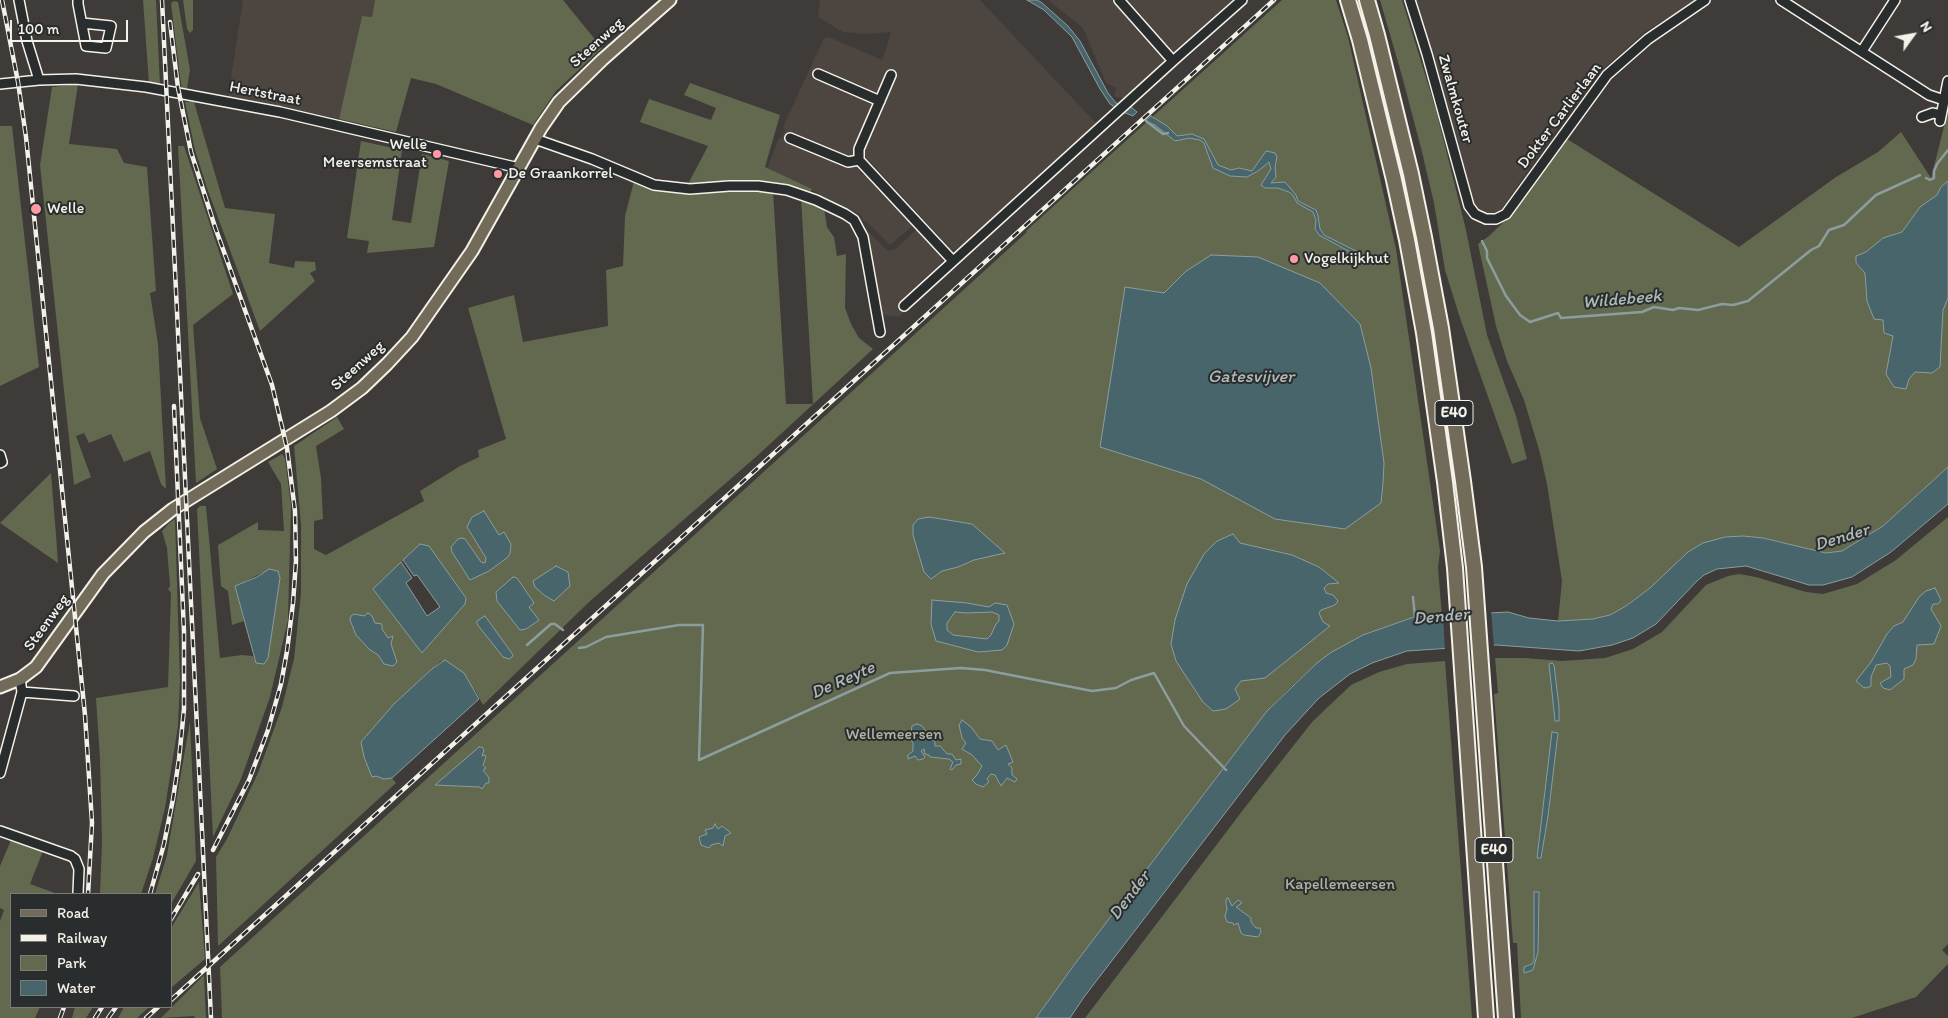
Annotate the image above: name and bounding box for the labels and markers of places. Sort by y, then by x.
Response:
place label: Welle Meersemstraat [323,135,427,173]
marker: Welle Meersemstraat [431,148,443,160]
place label: De Graankorrel [508,164,613,184]
marker: De Graankorrel [492,168,504,180]
place label: Welle [47,199,84,219]
marker: Welle [29,202,43,216]
place label: Vogelkijkhut [1304,249,1389,269]
marker: Vogelkijkhut [1288,253,1300,265]

